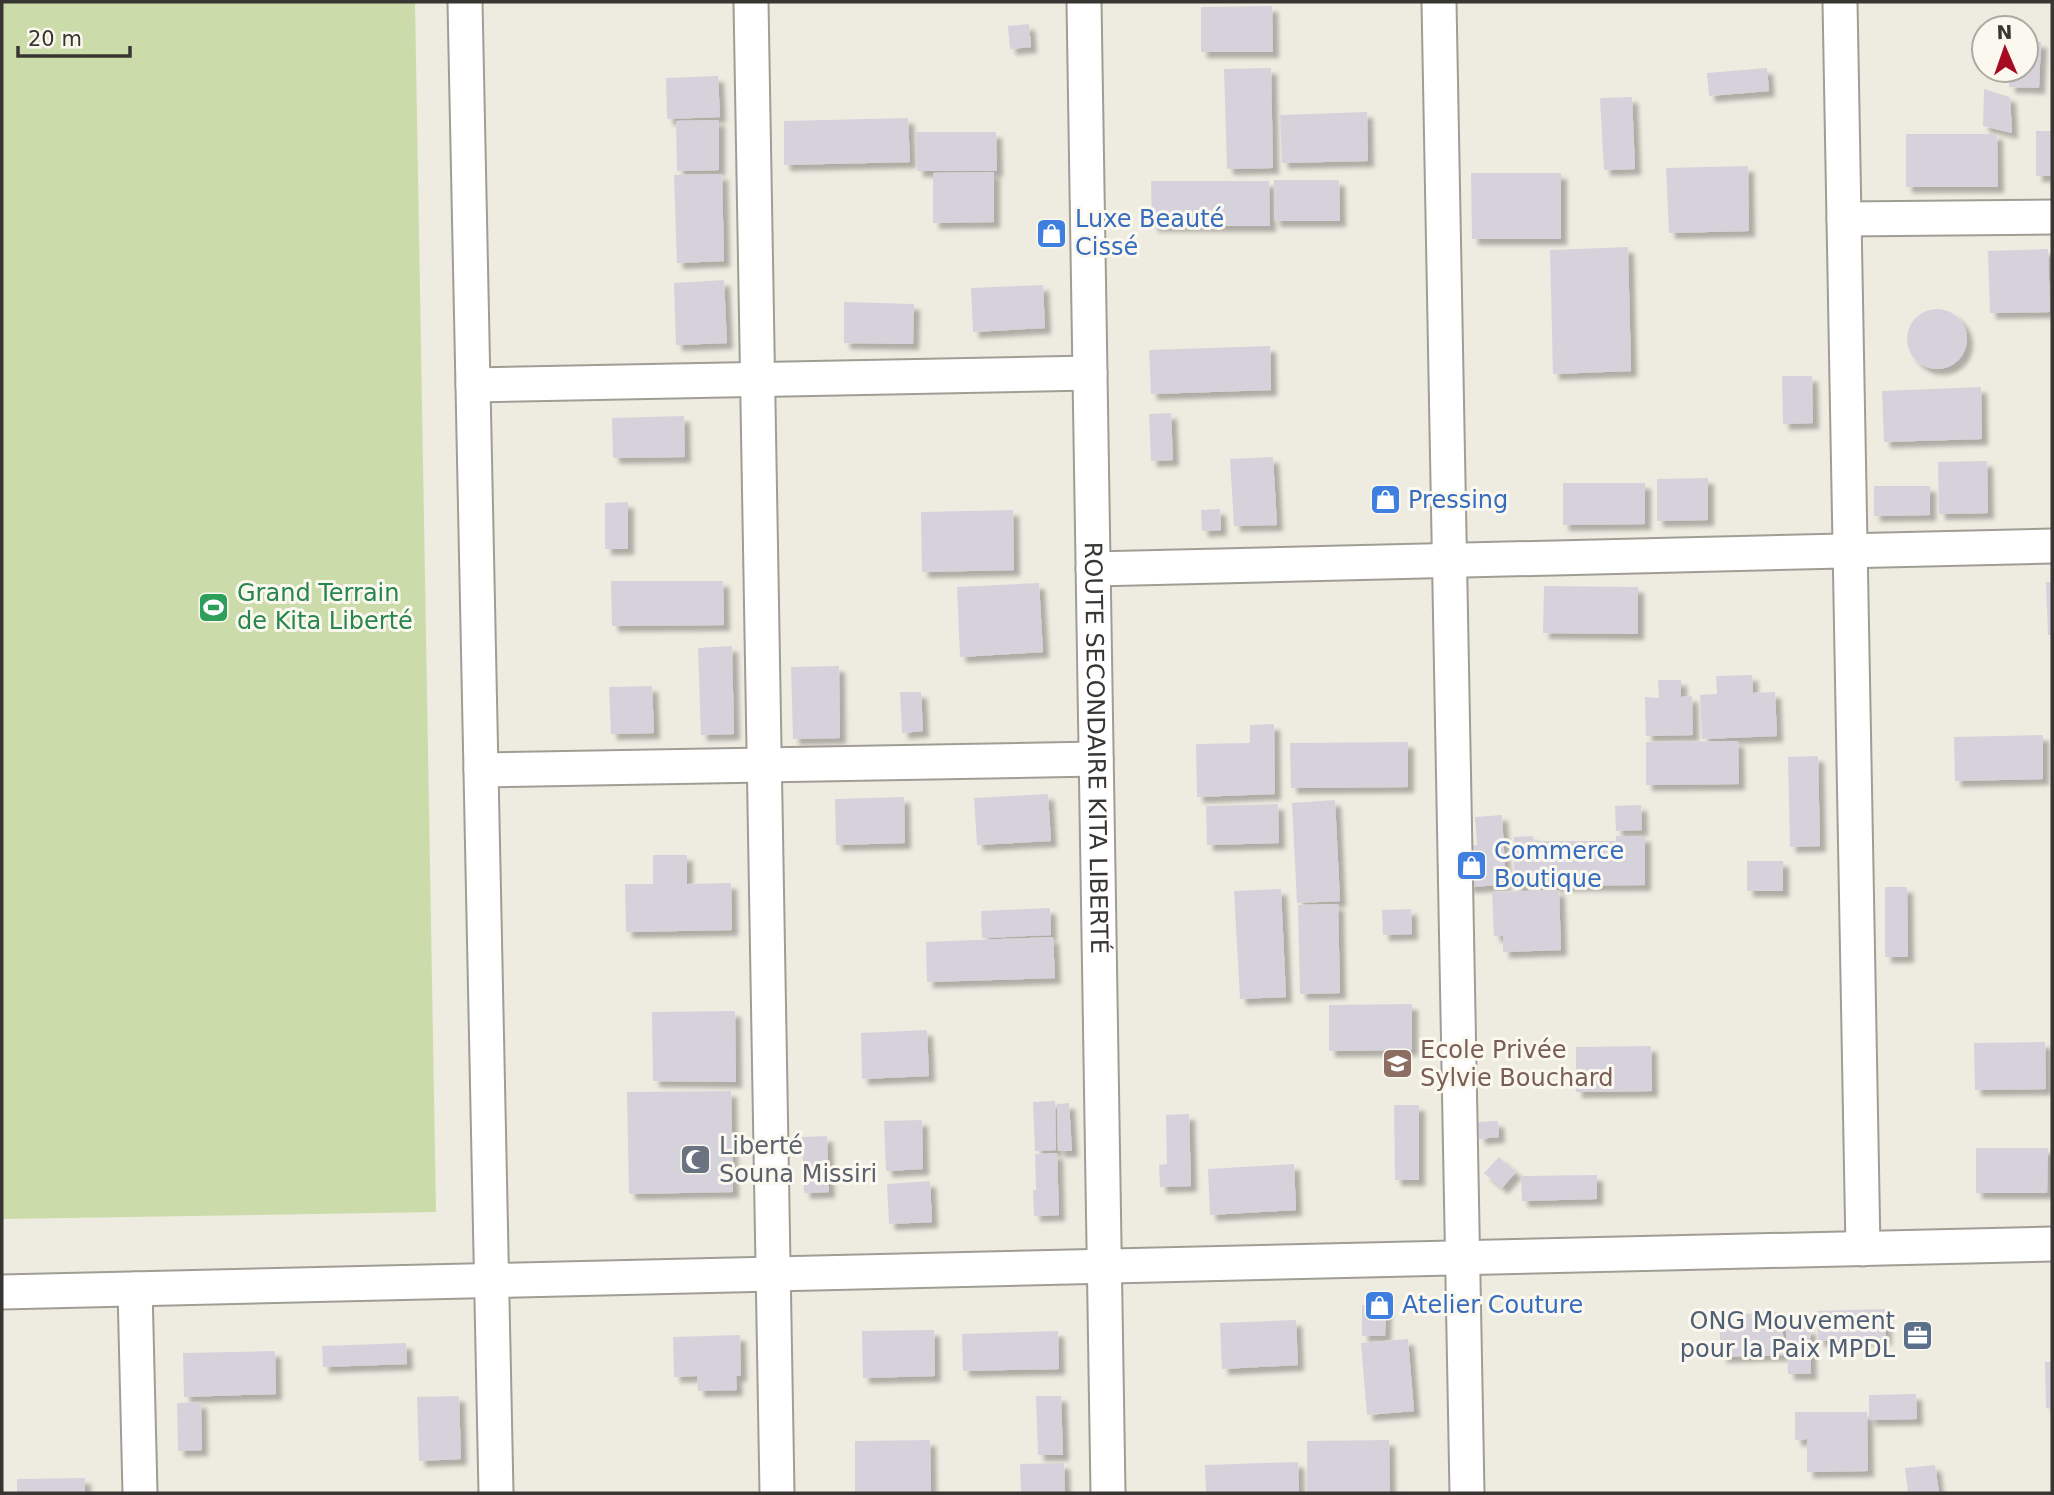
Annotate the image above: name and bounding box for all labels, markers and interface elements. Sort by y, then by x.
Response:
scale bar [18,14,130,58]
north arrow [1970,14,2040,84]
text: N [1996,21,2013,43]
text: 20 m [28,27,82,51]
place label: Luxe Beauté Cissé [1075,205,1224,261]
shop icon: Luxe Beauté Cissé [1035,216,1069,250]
shop icon: Pressing [1368,483,1402,517]
place label: Pressing [1408,486,1508,514]
street label: ROUTE SECONDAIRE KITA LIBERTÉ [1079,542,1114,954]
place label: Grand Terrain de Kita Liberté [237,579,413,635]
sports icon: Grand Terrain de Kita Liberté [197,590,231,624]
place label: Commerce Boutique [1494,837,1624,893]
shop icon: Commerce Boutique [1454,848,1488,882]
place label: Ecole Privée Sylvie Bouchard [1420,1036,1614,1092]
school or university icon: Ecole Privée Sylvie Bouchard [1380,1047,1414,1081]
place label: Liberté Souna Missiri [719,1132,877,1188]
mosque icon: Liberté Souna Missiri [679,1143,713,1177]
shop icon: Atelier Couture [1362,1288,1396,1322]
place label: Atelier Couture [1402,1291,1583,1319]
place label: ONG Mouvement pour la Paix MPDL [1680,1307,1896,1363]
office icon: ONG Mouvement pour la Paix MPDL [1901,1318,1935,1352]

